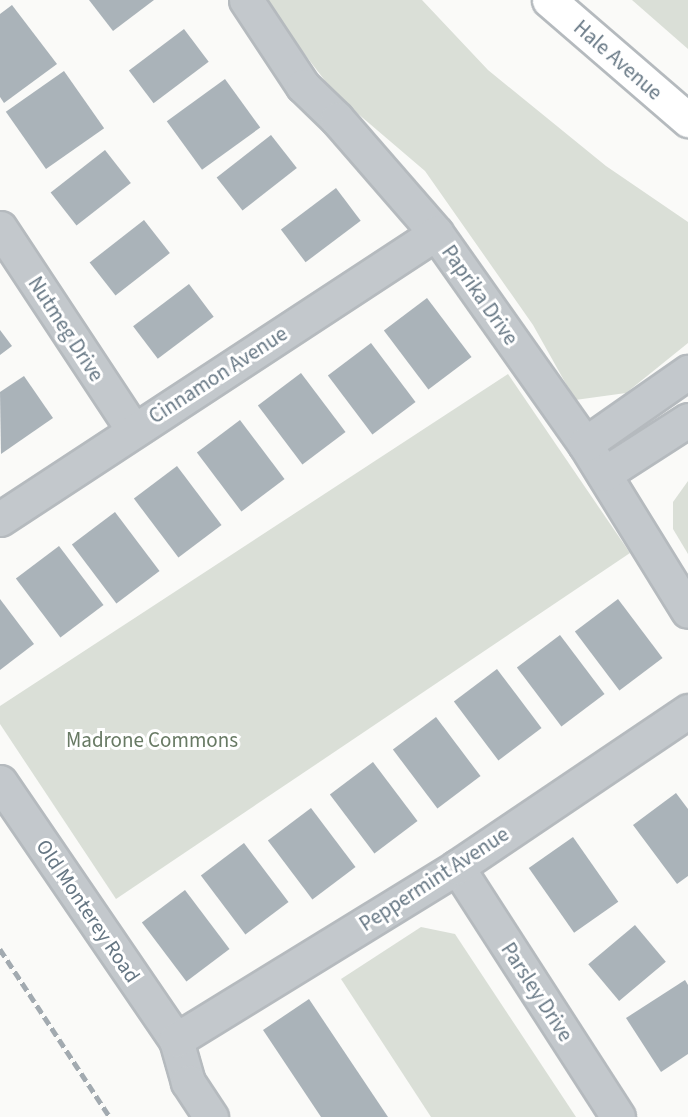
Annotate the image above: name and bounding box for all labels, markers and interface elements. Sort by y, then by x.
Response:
street label: Hale Avenue [569,15,667,105]
street label: Paprika Drive [436,240,524,350]
street label: Nutmeg Drive [23,272,109,386]
street label: Cinnamon Avenue [144,321,292,429]
park label: Madrone Commons [66,727,238,753]
street label: Peppermint Avenue [355,821,513,937]
street label: Old Monterey Road [31,835,145,987]
street label: Parsley Drive [496,938,578,1046]

